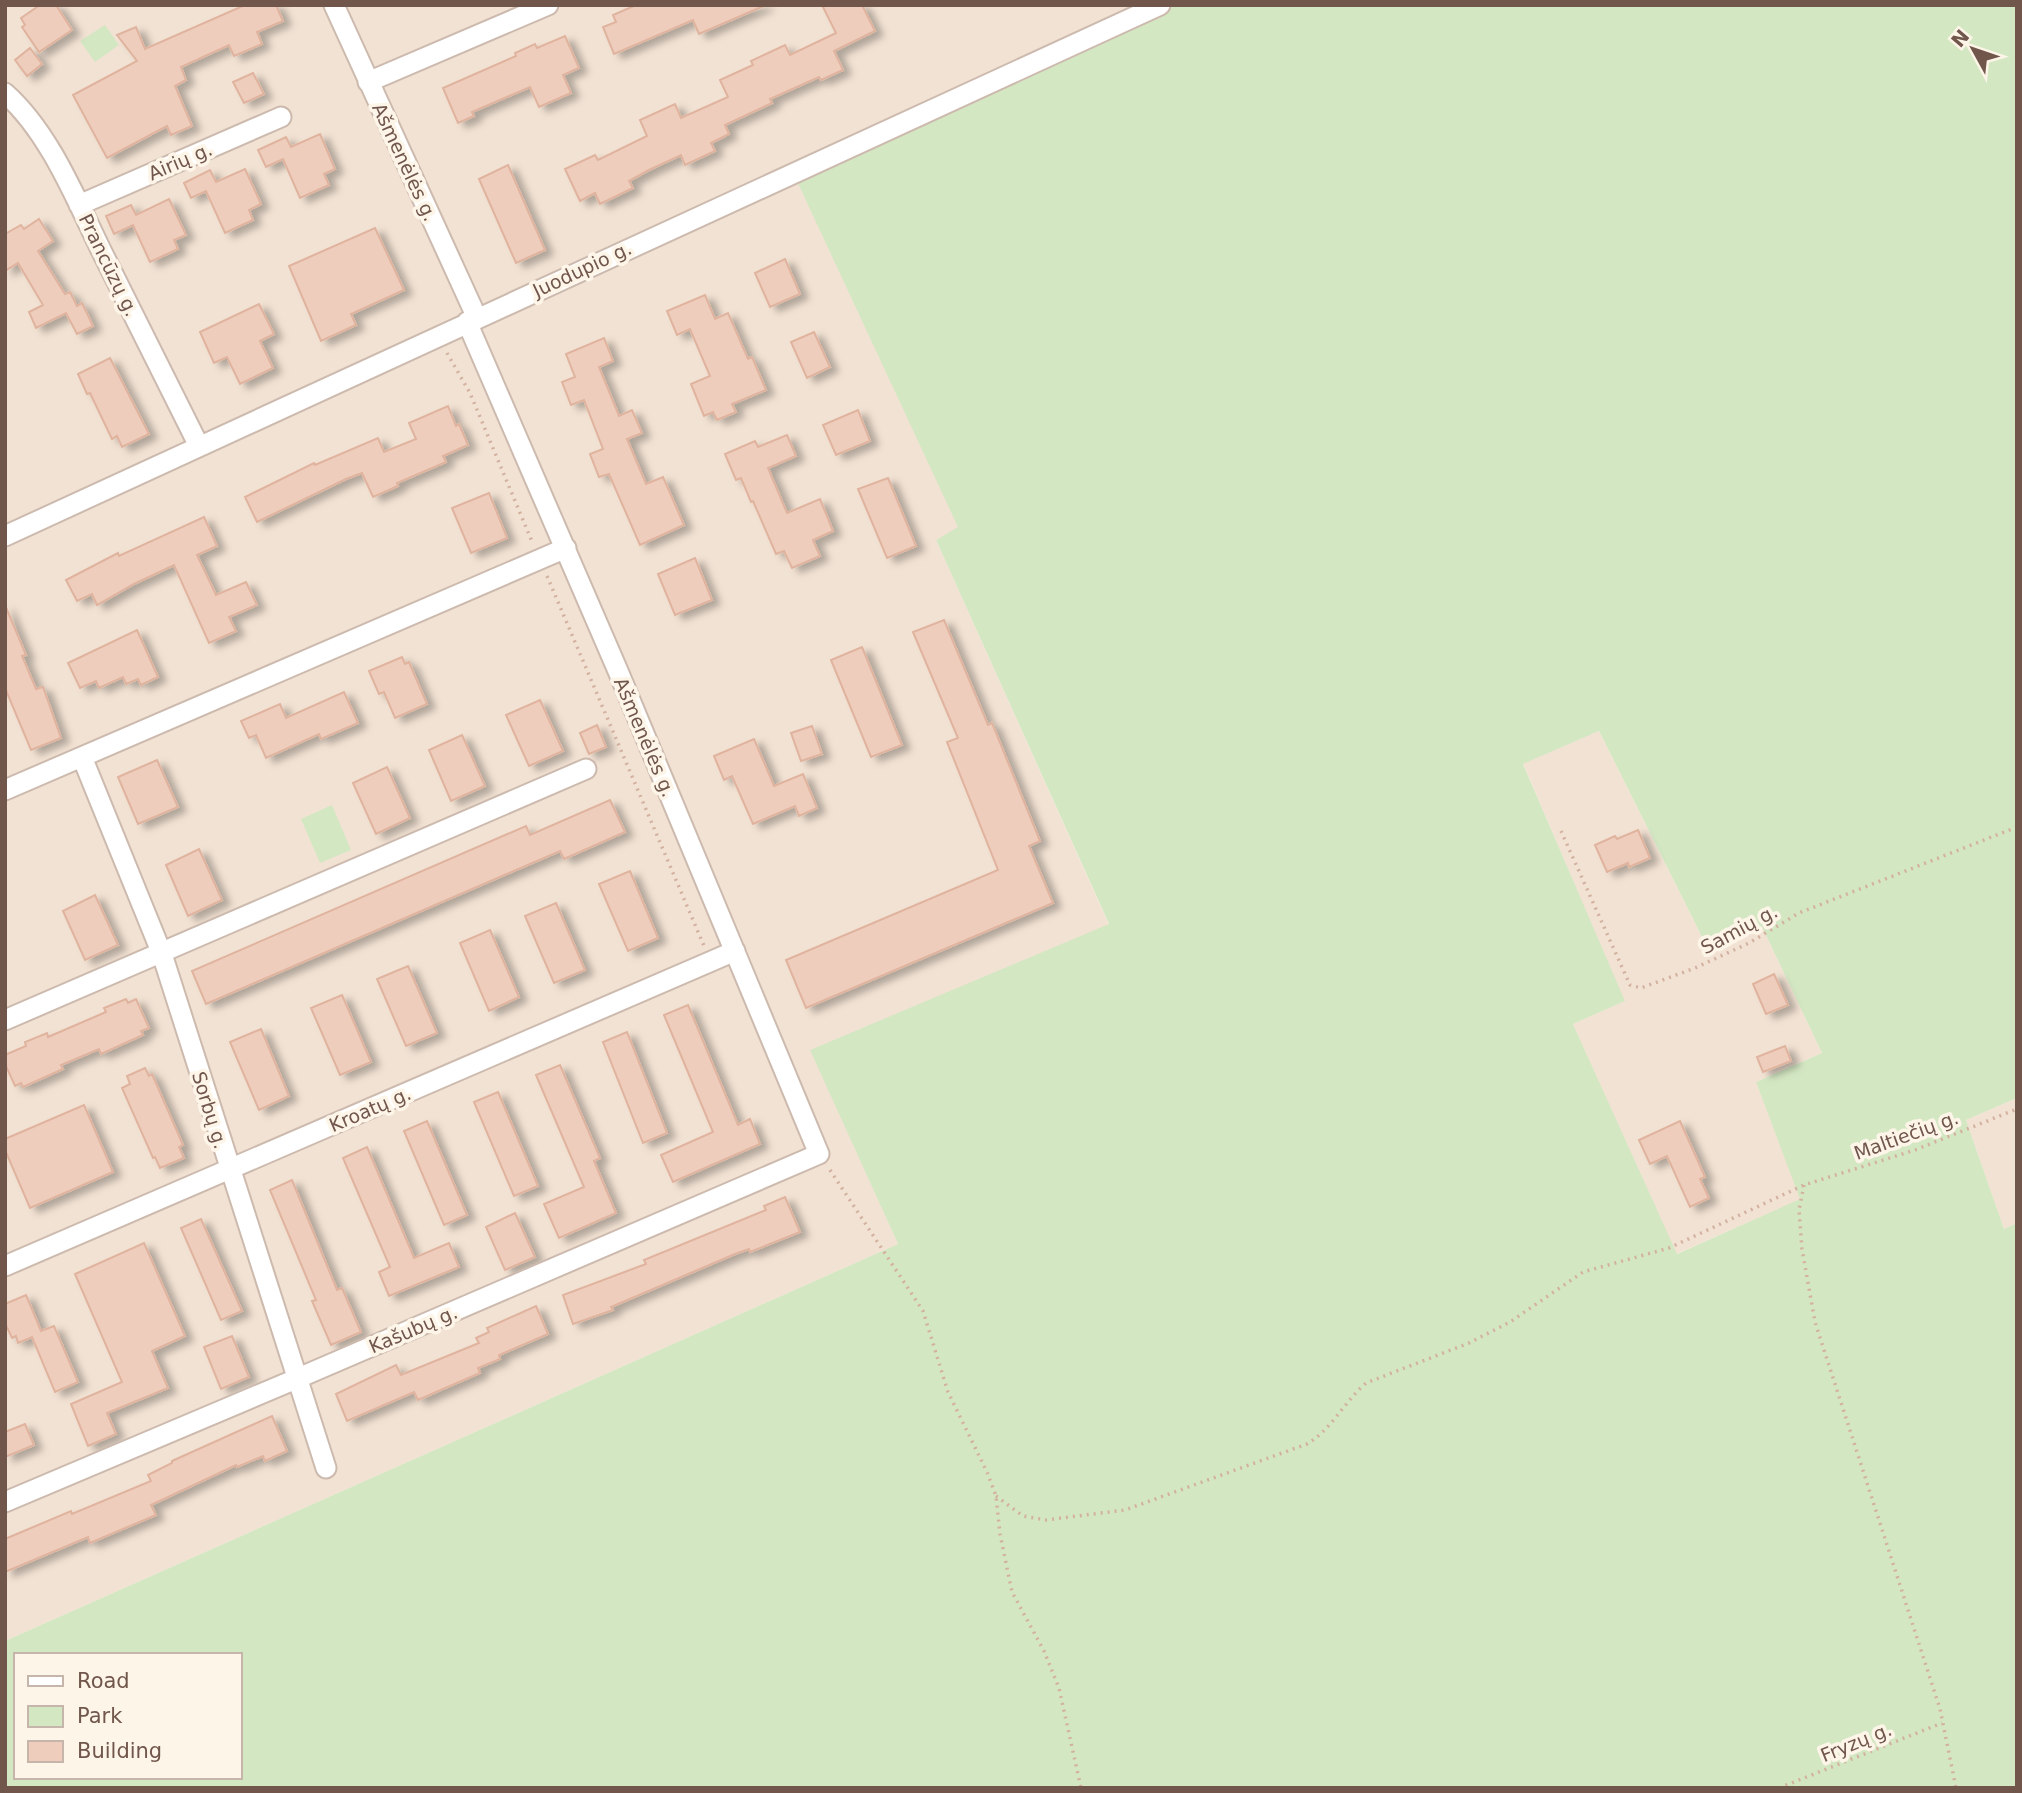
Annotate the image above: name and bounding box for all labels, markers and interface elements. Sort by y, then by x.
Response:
north arrow [1938,14,2008,84]
text: N [1946,25,1974,51]
street label: Ašmenėlės g. [368,99,442,225]
street label: Airių g. [145,138,215,184]
street label: Prancūzų g. [75,210,143,320]
street label: Juodupio g. [528,237,635,302]
street label: Ašmenėlės g. [610,674,680,800]
street label: Samių g. [1697,900,1781,958]
street label: Sorbų g. [188,1069,232,1151]
street label: Kroatų g. [326,1082,414,1136]
street label: Maltiečių g. [1851,1106,1961,1164]
street label: Kašubų g. [365,1301,461,1357]
legend [14,1653,242,1779]
text: Road [77,1669,130,1693]
text: Park [77,1704,123,1728]
street label: Fryzų g. [1817,1718,1895,1766]
text: Building [77,1739,162,1763]

